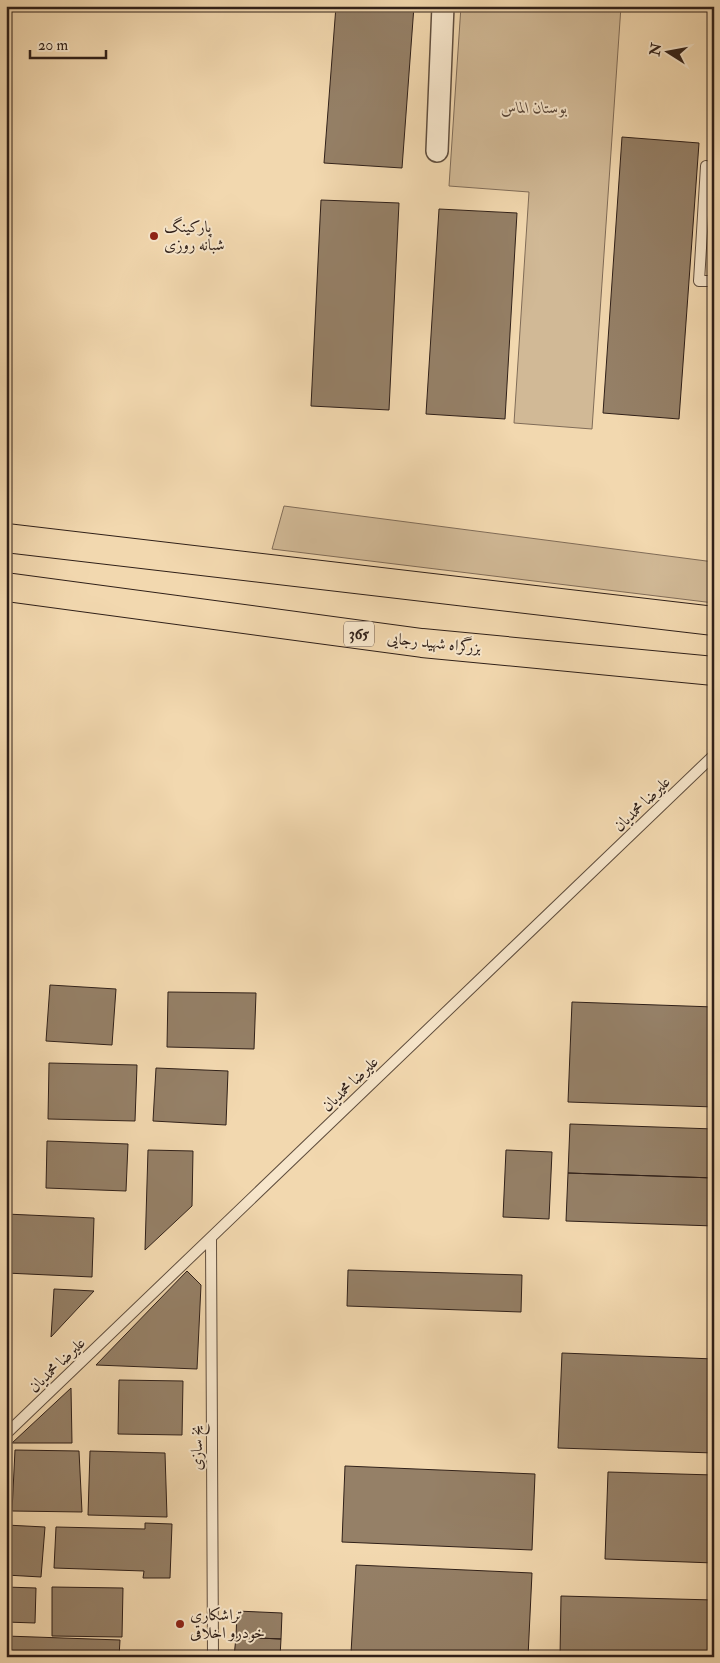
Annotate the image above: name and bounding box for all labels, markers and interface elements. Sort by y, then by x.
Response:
scale bar [30,28,106,60]
north arrow [642,28,692,78]
text: 20 m [38,36,68,55]
text: N [646,41,665,58]
park label: بوستان الماس [501,98,567,118]
place label: پارکینگ شبانه روزی [164,216,225,255]
marker: پارکینگ شبانه روزی [148,230,160,242]
road number: 365 [344,622,374,646]
street label: بزرگراه شهید رجایی [386,627,482,658]
street label: علیرضا محمدیان [609,772,675,836]
street label: علیرضا محمدیان [317,1052,383,1116]
street label: علیرضا محمدیان [24,1333,90,1397]
street label: یخ سازی [187,1423,210,1471]
place label: تراشکاری خودرو اخلاقی [190,1605,265,1643]
marker: تراشکاری خودرو اخلاقی [174,1618,186,1630]

